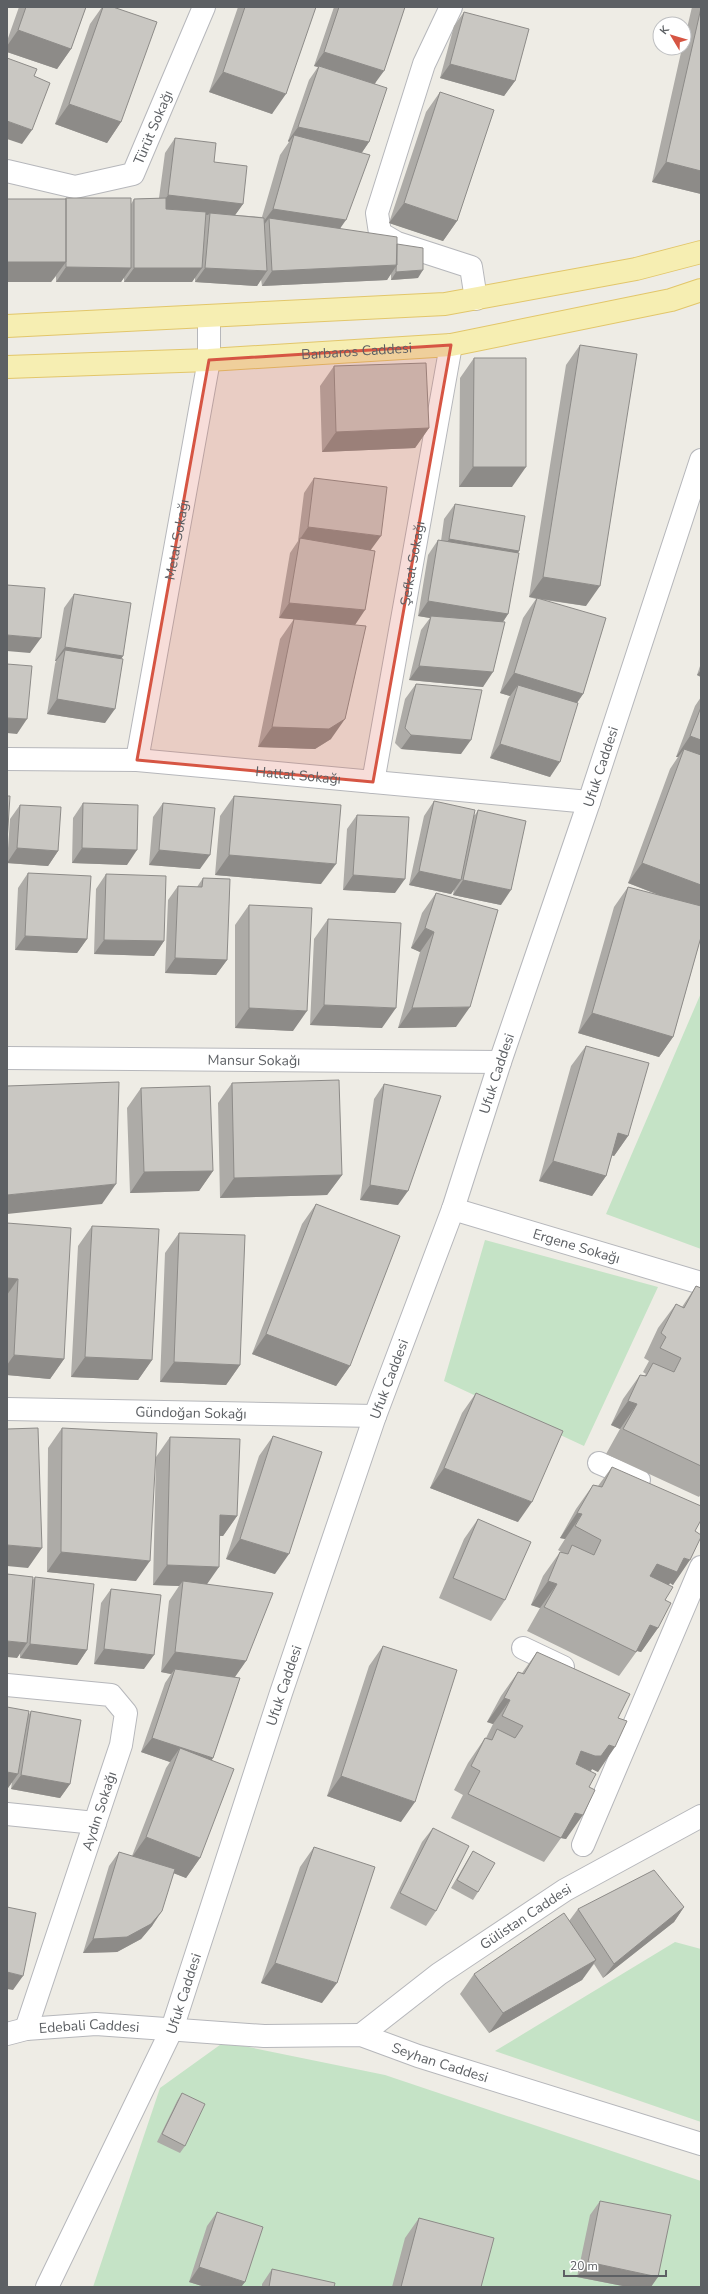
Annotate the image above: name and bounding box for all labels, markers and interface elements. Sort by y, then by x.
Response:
north arrow [652,16,692,56]
text: K [656,22,673,38]
street label: Türüt Sokağı [129,88,177,168]
street label: Barbaros Caddesi [301,338,413,364]
street label: Metal Sokağı [161,498,194,582]
street label: Şefkat Sokağı [396,520,429,607]
street label: Ufuk Caddesi [579,724,623,810]
street label: Hattat Sokağı [255,762,342,789]
street label: Ufuk Caddesi [475,1031,519,1116]
street label: Mansur Sokağı [207,1051,300,1070]
street label: Ergene Sokağı [531,1224,622,1268]
street label: Ufuk Caddesi [366,1337,413,1422]
street label: Gündoğan Sokağı [135,1402,247,1424]
street label: Ufuk Caddesi [262,1643,307,1728]
street label: Aydın Sokağı [78,1769,121,1853]
street label: Gülistan Caddesi [476,1879,575,1954]
street label: Ufuk Caddesi [162,1951,206,2036]
street label: Edebali Caddesi [38,2015,140,2038]
street label: Seyhan Caddesi [389,2038,491,2087]
scale bar [564,2252,666,2278]
text: 20 m [570,2258,598,2274]

